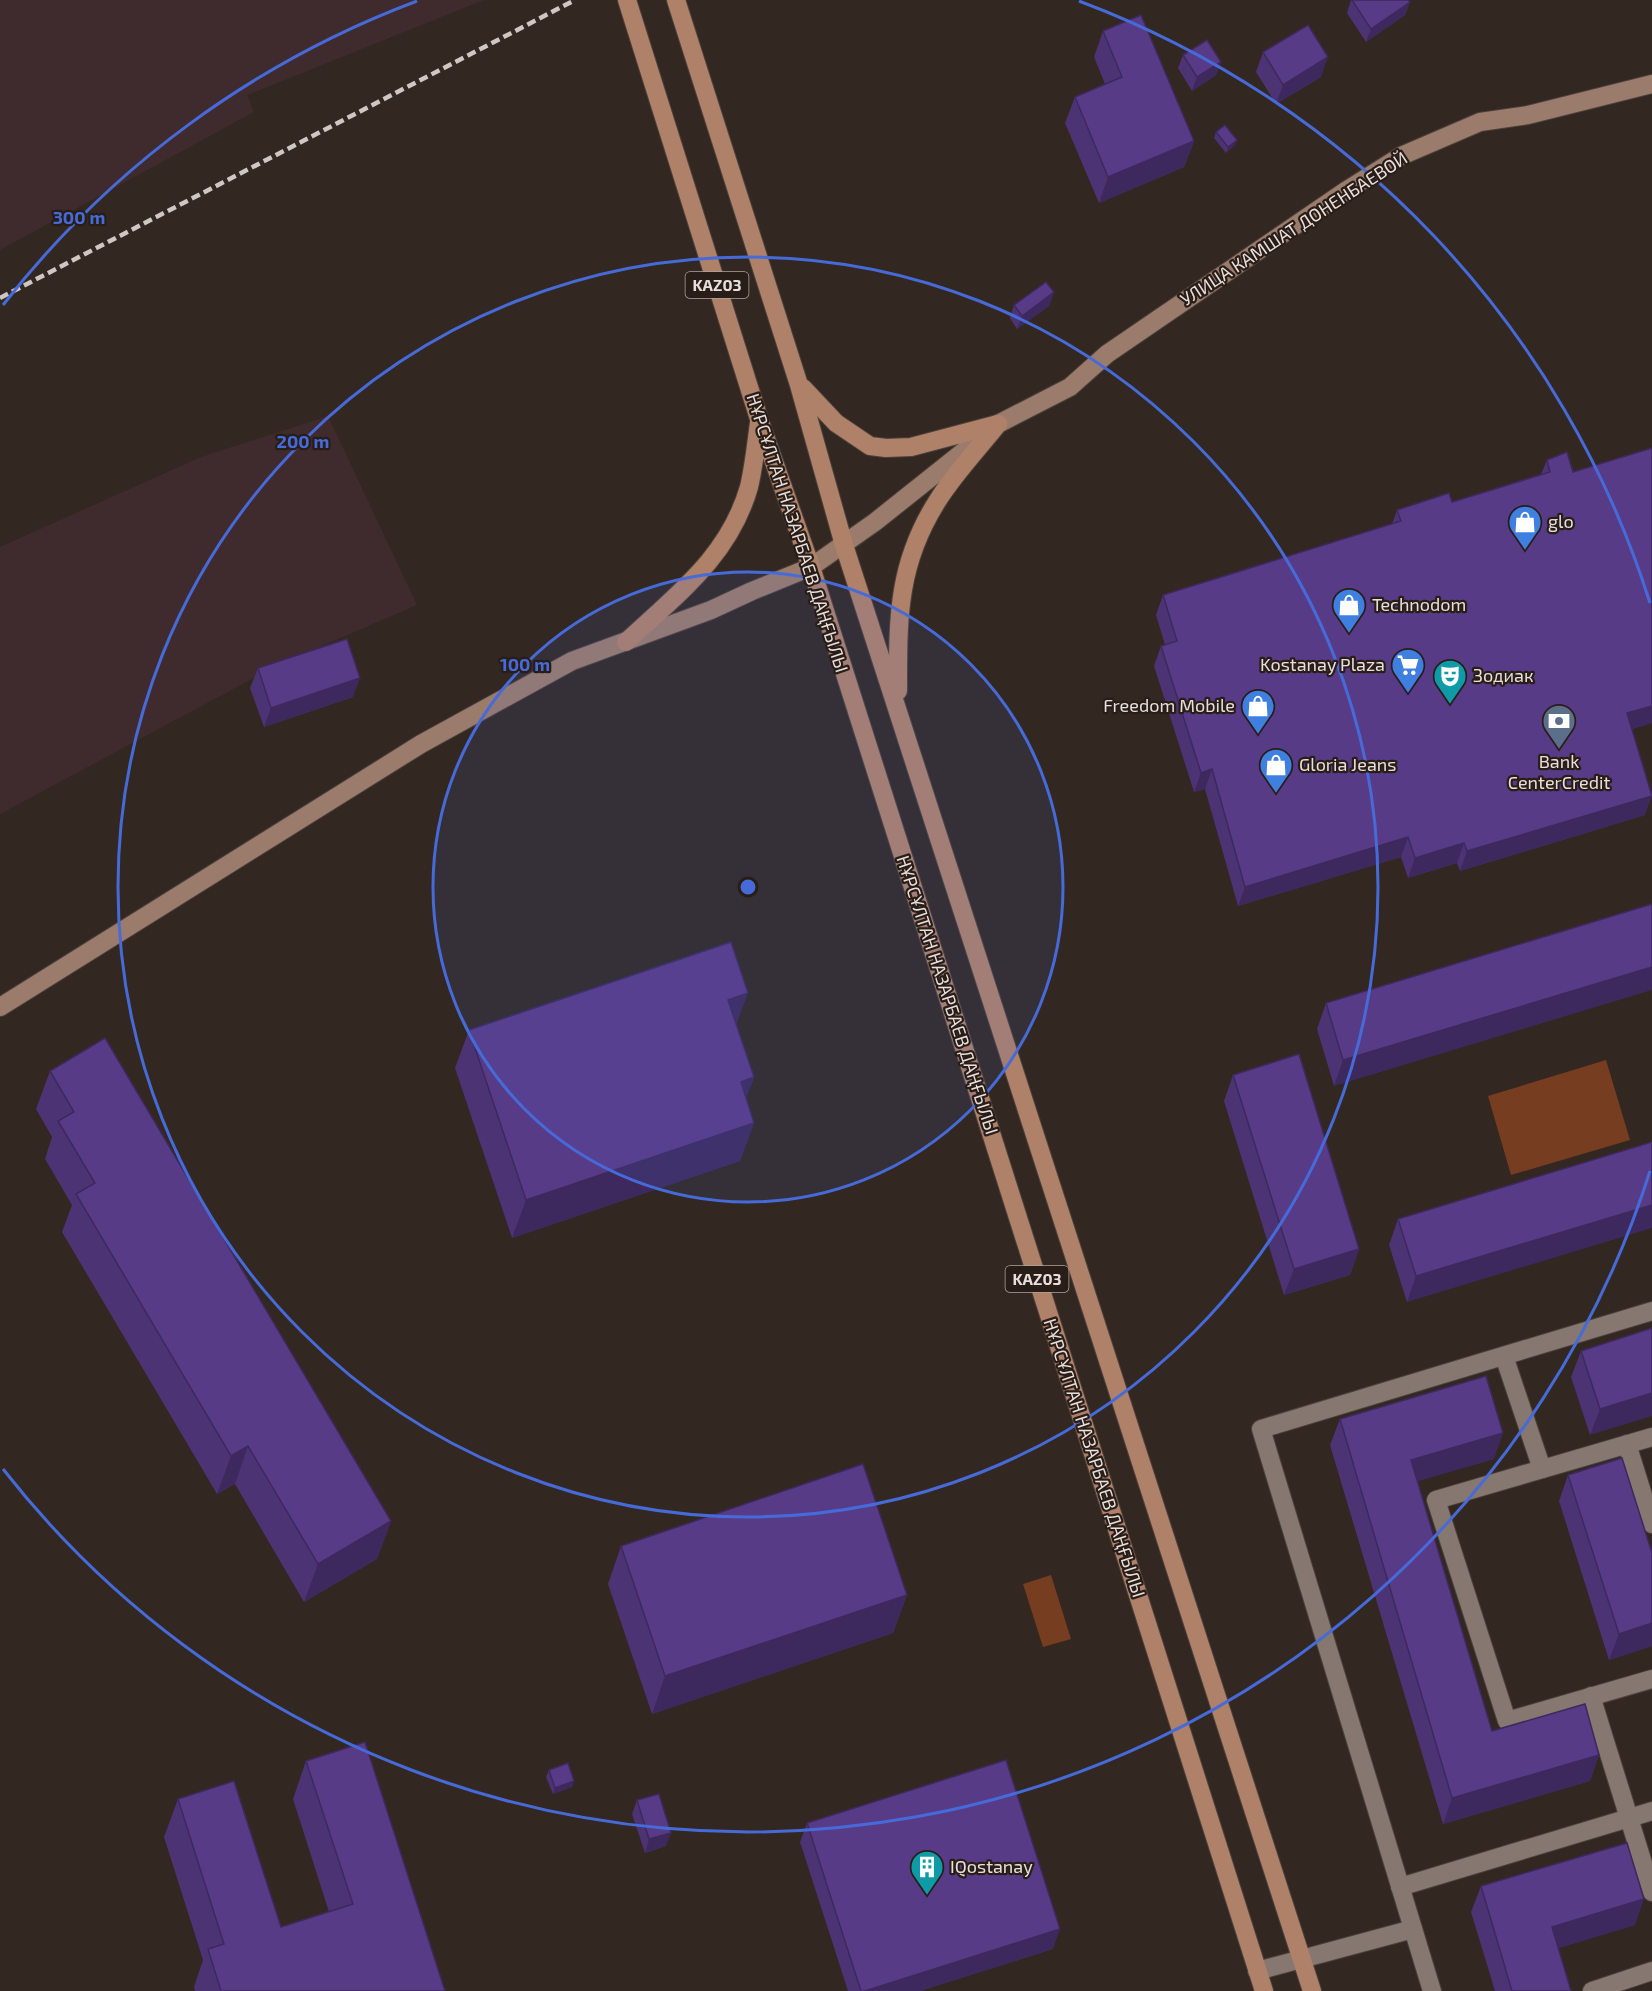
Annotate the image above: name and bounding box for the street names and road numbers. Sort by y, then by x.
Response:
street label: УЛИЦА КАМШАТ ДОНЕНБАЕВОЙ [1176,146,1411,310]
road number: KАZ03 [686,272,748,298]
street label: НҰРСҰЛТАН НАЗАРБАЕВ ДАҢҒЫЛЫ [742,390,854,675]
street label: НҰРСҰЛТАН НАЗАРБАЕВ ДАҢҒЫЛЫ [892,852,1004,1137]
road number: KАZ03 [1006,1266,1068,1292]
street label: НҰРСҰЛТАН НАЗАРБАЕВ ДАҢҒЫЛЫ [1039,1315,1151,1600]

